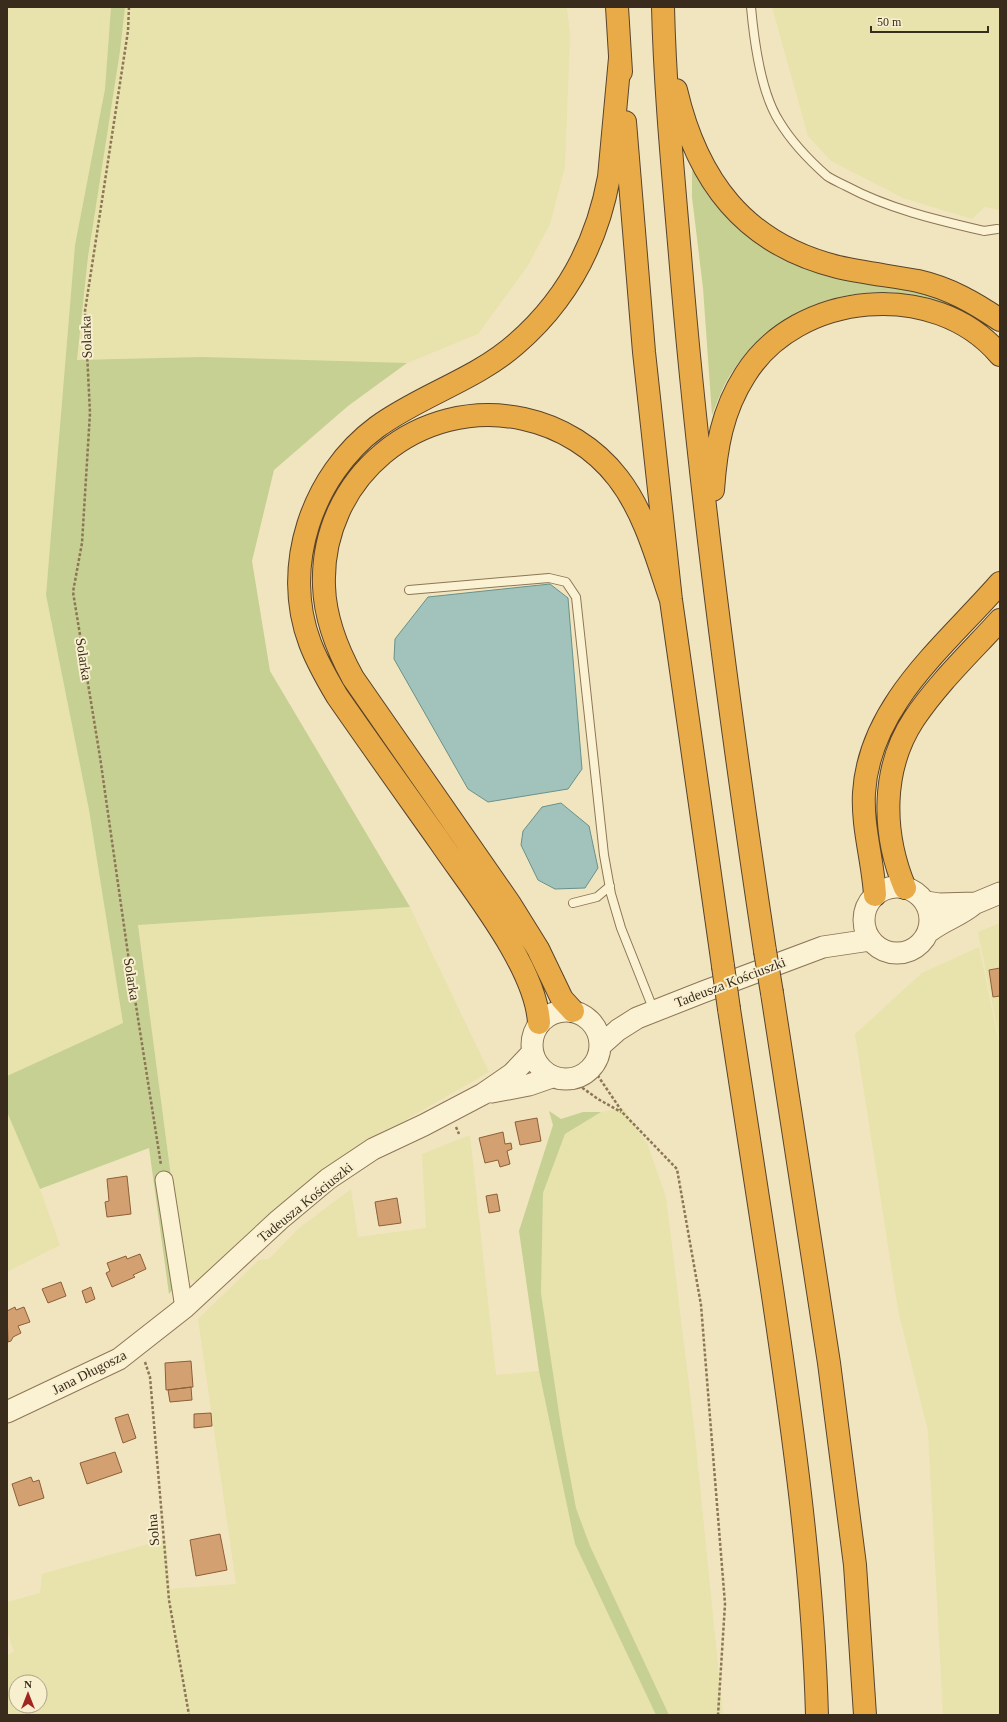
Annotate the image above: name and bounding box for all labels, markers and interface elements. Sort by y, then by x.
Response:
scale bar [871,8,988,34]
text: 50 m [877,15,902,29]
street label: Solarka [78,315,95,359]
street label: Solarka [73,637,94,682]
street label: Tadeusza Kościuszki [673,954,788,1011]
street label: Solarka [121,957,142,1002]
street label: Tadeusza Kościuszki [255,1159,356,1245]
street label: Jana Długosza [50,1347,130,1398]
street label: Solna [145,1513,162,1546]
north arrow [8,1674,48,1714]
text: N [24,1678,32,1690]

